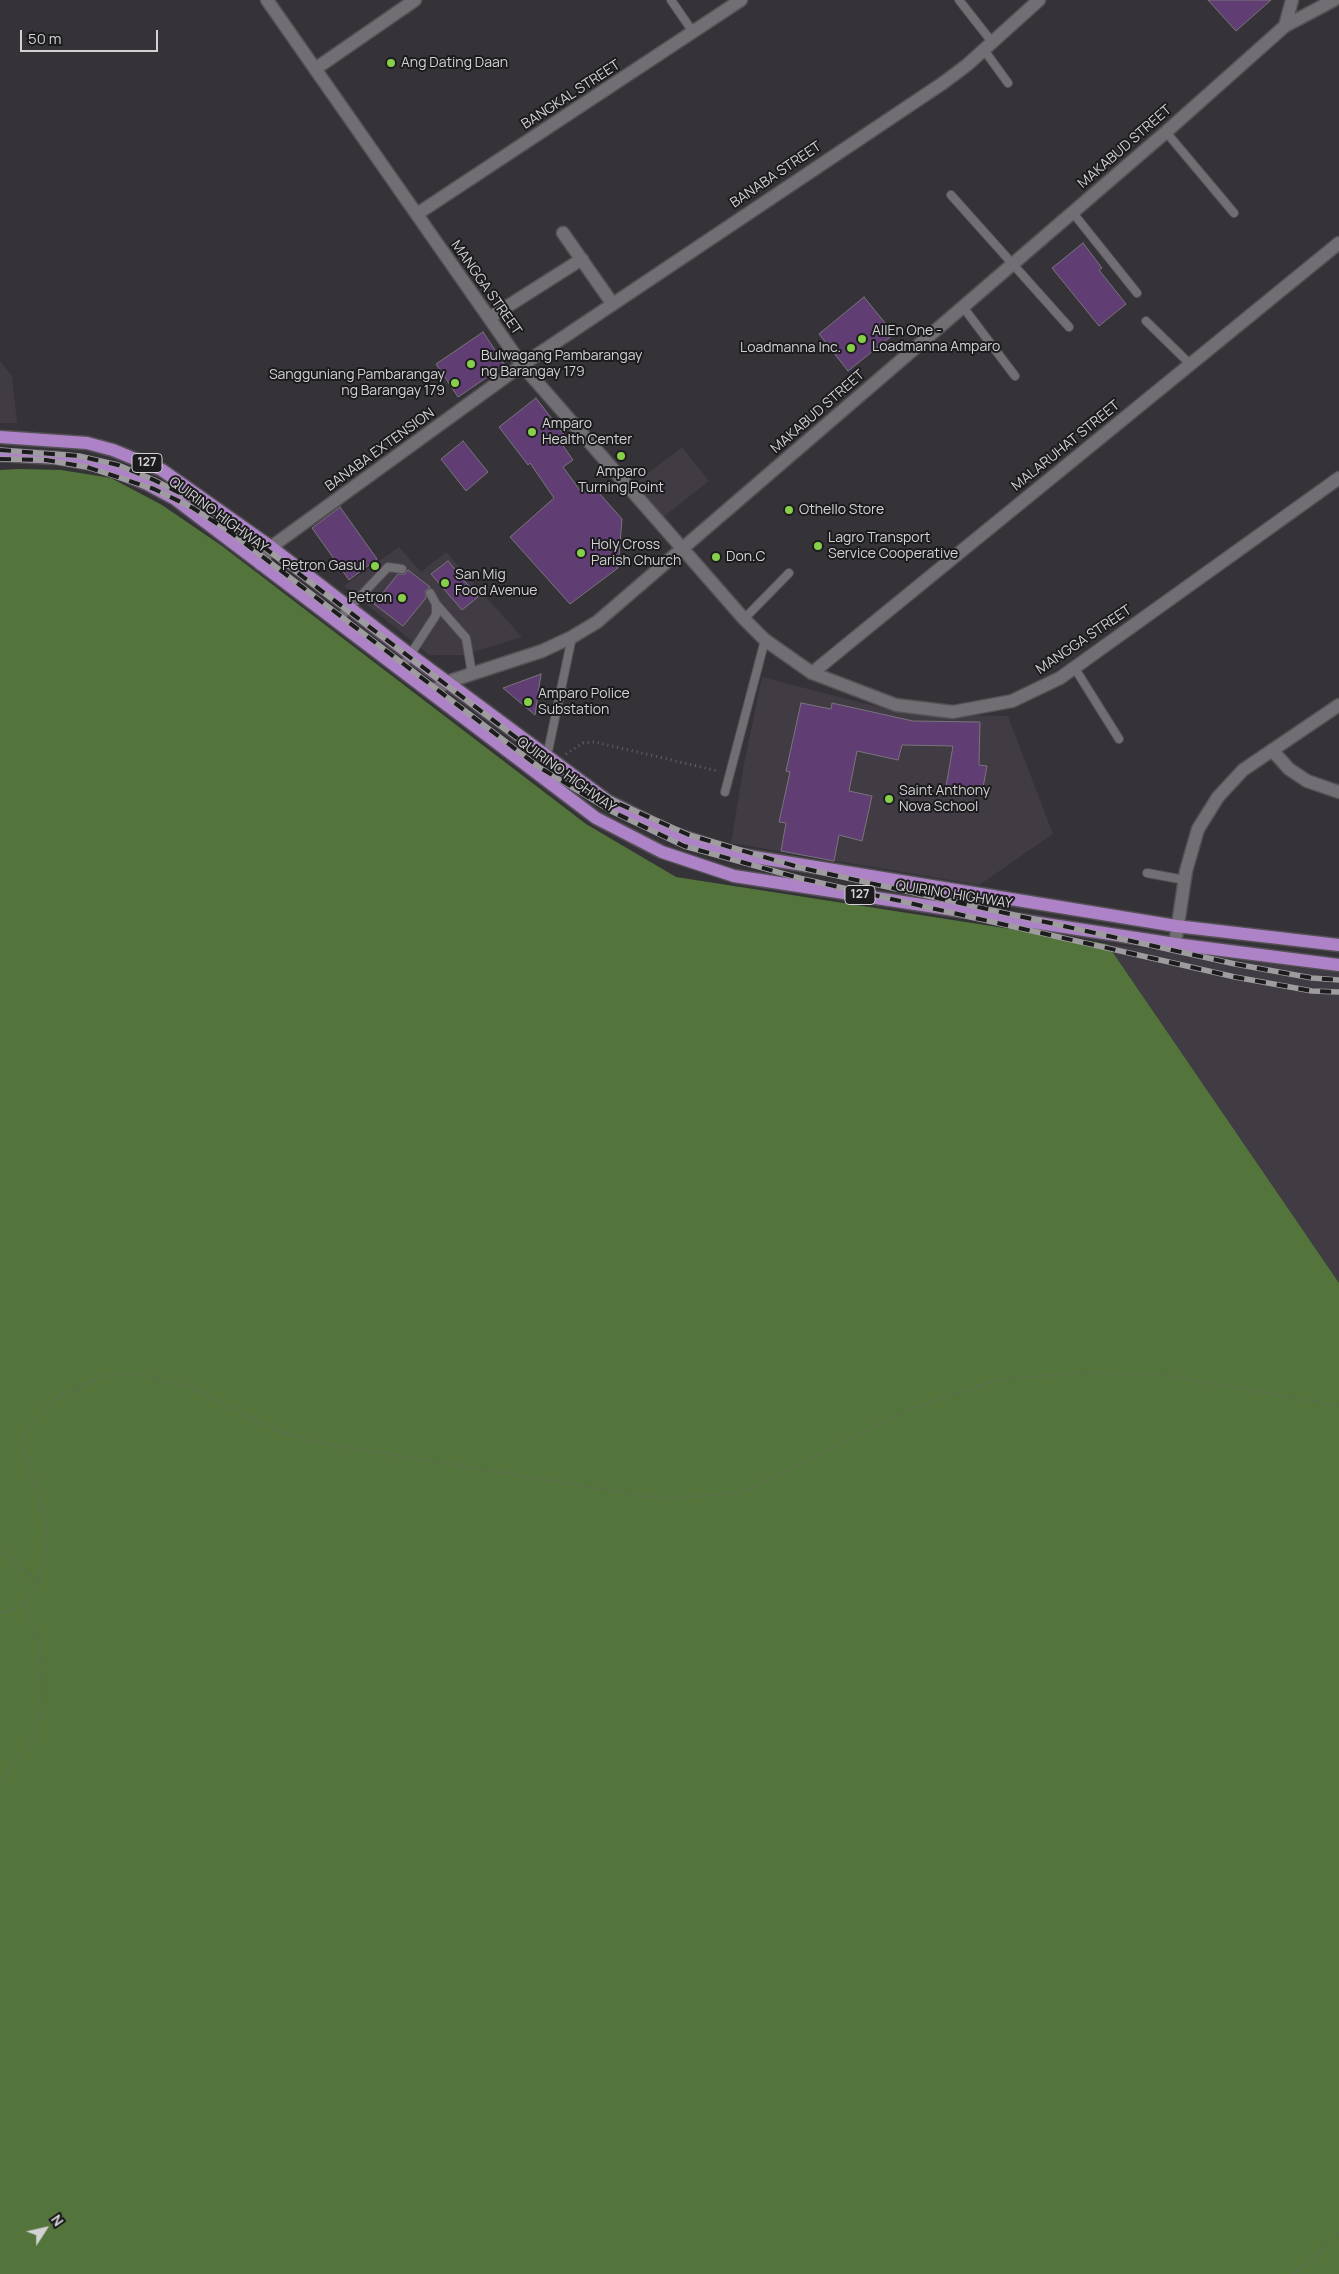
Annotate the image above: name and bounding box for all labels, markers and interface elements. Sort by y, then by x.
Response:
scale bar [22,20,160,52]
text: 50 m [28,28,62,49]
place label: Ang Dating Daan [401,55,508,71]
marker: Ang Dating Daan [385,57,397,69]
street label: BANGKAL STREET [519,57,623,133]
street label: MAKABUD STREET [1075,102,1175,192]
street label: BANABA STREET [727,138,825,212]
street label: MANGGA STREET [447,238,525,338]
place label: AllEn One - Loadmanna Amparo [872,323,1000,356]
marker: AllEn One - Loadmanna Amparo [856,333,868,345]
place label: Loadmanna Inc. [740,340,841,356]
marker: Loadmanna Inc. [845,342,857,354]
place label: Bulwagang Pambarangay ng Barangay 179 [481,348,642,381]
marker: Bulwagang Pambarangay ng Barangay 179 [465,358,477,370]
place label: Sangguniang Pambarangay ng Barangay 179 [269,367,445,400]
street label: MAKABUD STREET [768,367,868,457]
marker: Sangguniang Pambarangay ng Barangay 179 [449,377,461,389]
street label: MALARUHAT STREET [1009,397,1123,495]
street label: BANABA EXTENSION [322,405,438,495]
place label: Amparo Health Center [542,416,632,448]
marker: Amparo Health Center [526,426,538,438]
marker: Amparo Turning Point [615,450,627,462]
road number: 127 [132,453,162,472]
place label: Amparo Turning Point [578,464,664,497]
street label: QUIRINO HIGHWAY [165,474,271,556]
place label: Othello Store [799,502,884,518]
marker: Othello Store [783,504,795,516]
place label: Lagro Transport Service Cooperative [828,530,958,562]
place label: Holy Cross Parish Church [591,537,681,570]
marker: Lagro Transport Service Cooperative [812,540,824,552]
marker: Holy Cross Parish Church [575,547,587,559]
place label: Don.C [726,549,766,565]
marker: Don.C [710,551,722,563]
place label: Petron Gasul [282,558,365,574]
marker: Petron Gasul [369,560,381,572]
place label: San Mig Food Avenue [455,567,537,600]
marker: San Mig Food Avenue [439,577,451,589]
place label: Petron [348,590,392,606]
marker: Petron [396,592,408,604]
street label: MANGGA STREET [1033,602,1135,678]
place label: Amparo Police Substation [538,686,630,719]
marker: Amparo Police Substation [522,696,534,708]
street label: QUIRINO HIGHWAY [513,734,619,816]
place label: Saint Anthony Nova School [899,783,990,816]
marker: Saint Anthony Nova School [883,793,895,805]
street label: QUIRINO HIGHWAY [894,877,1014,913]
road number: 127 [845,886,875,904]
north arrow [20,2204,70,2254]
text: N [47,2211,68,2230]

